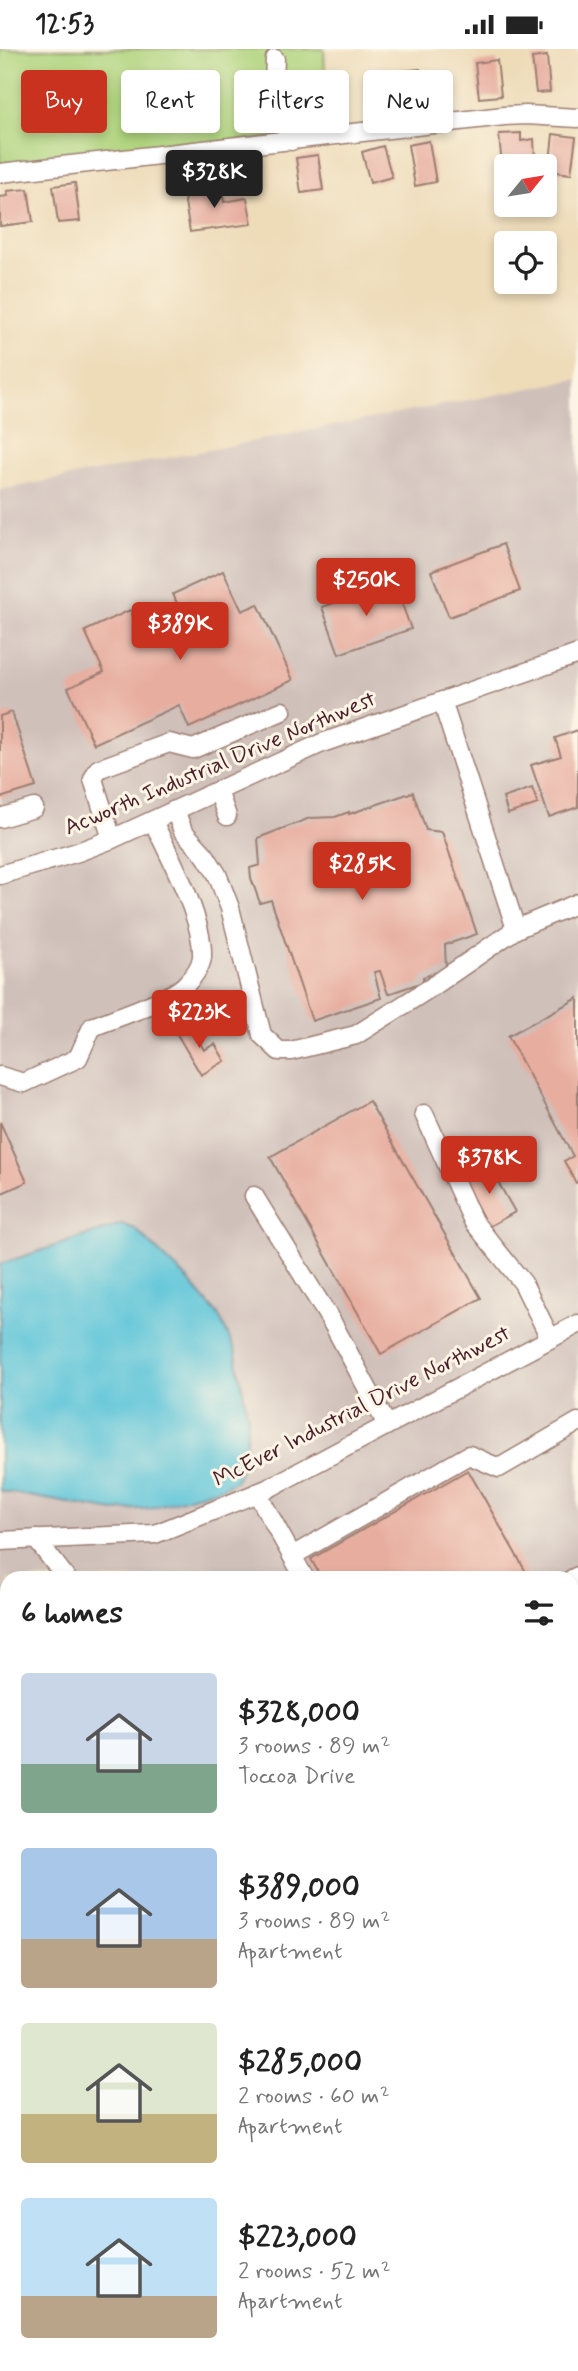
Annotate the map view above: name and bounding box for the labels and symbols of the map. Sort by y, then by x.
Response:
pin: $328K [165,151,263,210]
north arrow [494,154,556,217]
pin: $250K [317,559,415,618]
pin: $389K [131,603,229,662]
street label: Acworth Industrial Drive Northwest [60,685,380,843]
pin: $285K [313,843,411,902]
pin: $223K [150,991,248,1050]
pin: $378K [440,1137,538,1196]
street label: McEver Industrial Drive Northwest [208,1319,516,1495]

